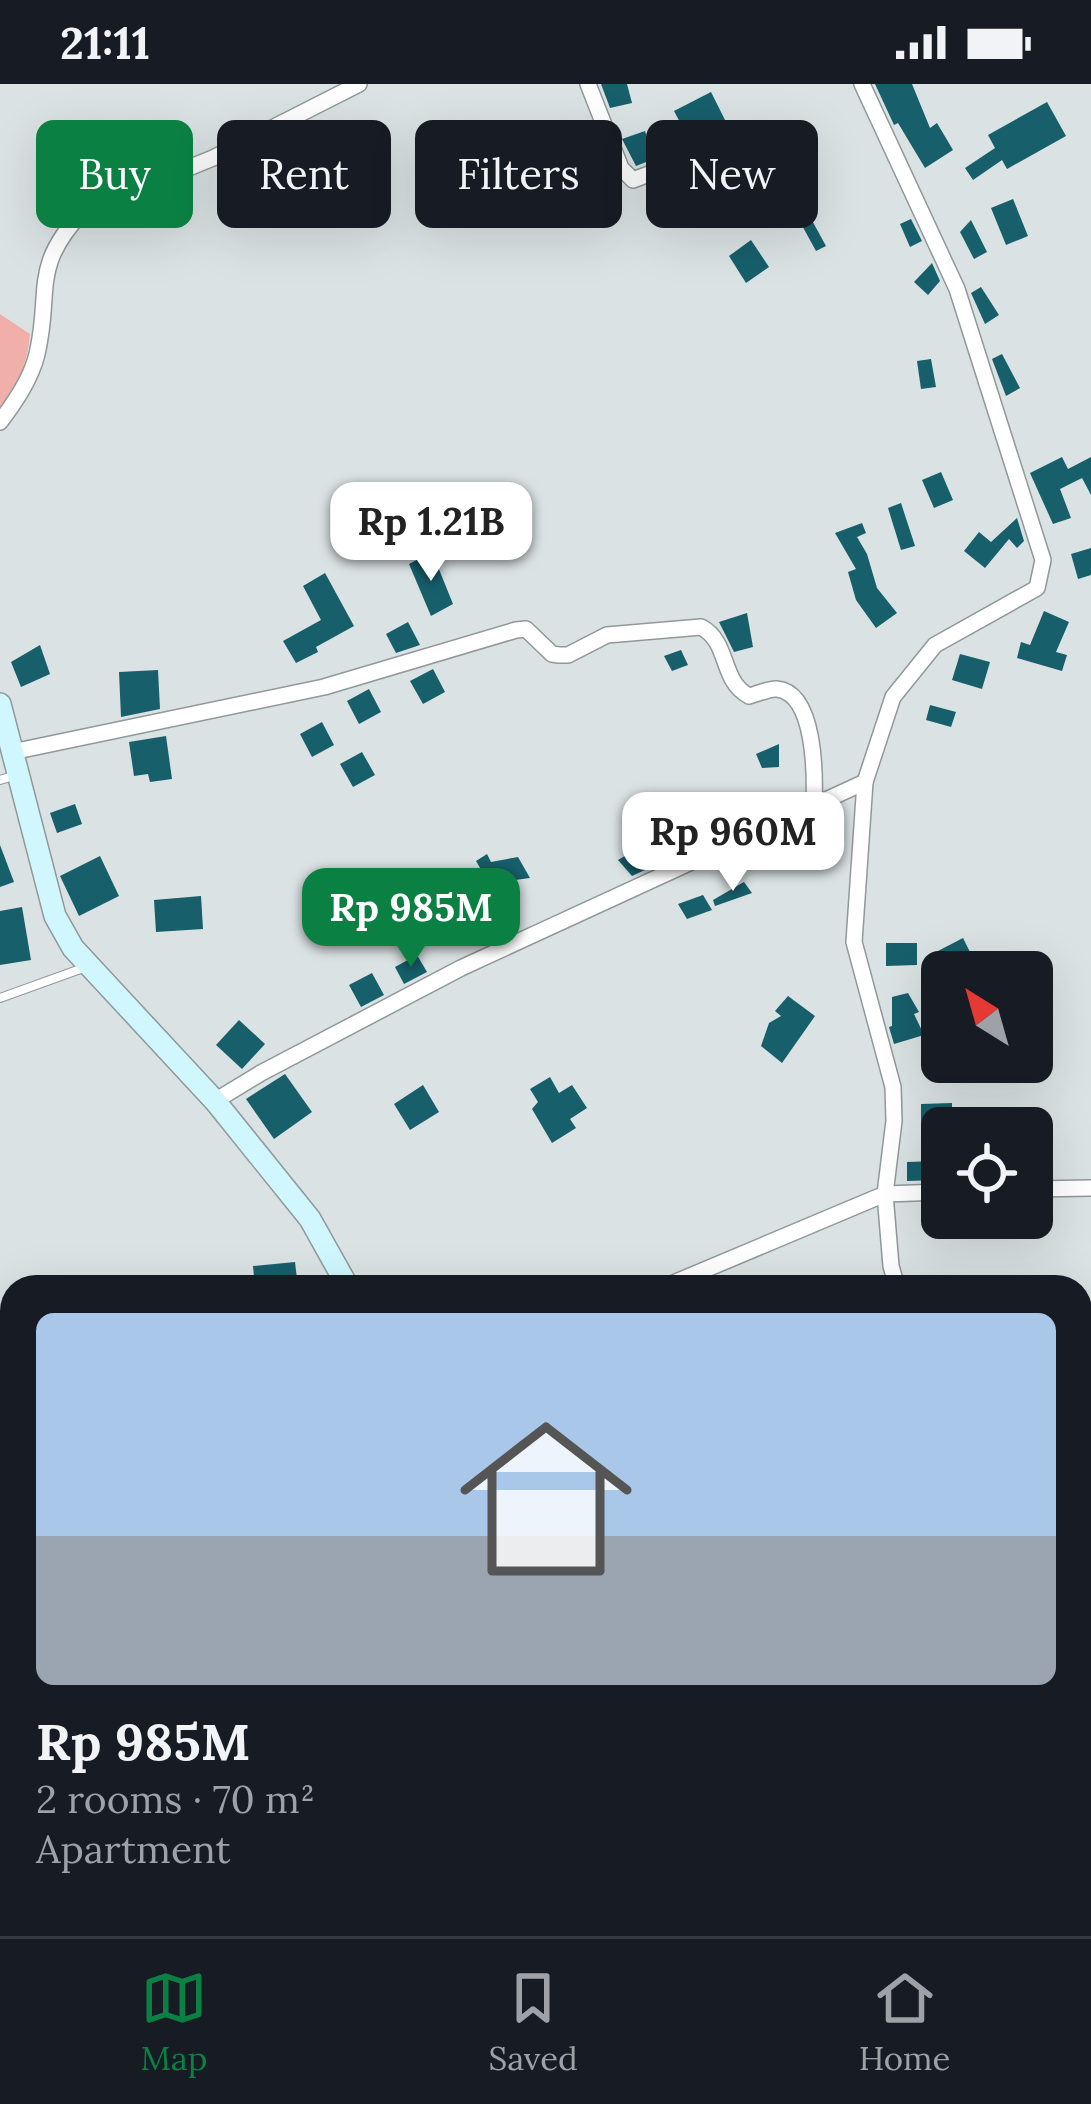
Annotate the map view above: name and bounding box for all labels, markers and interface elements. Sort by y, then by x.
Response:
text: 21:11 [60,14,150,71]
chip: Buy [36,120,193,228]
chip: Rent [217,120,391,228]
chip: Filters [415,120,622,228]
chip: New [646,120,818,228]
pin: Rp 1.21B [307,482,555,584]
text: Rp 1.21B [357,496,505,546]
pin: Rp 960M [622,792,844,894]
text: Rp 960M [649,806,817,856]
pin: Rp 985M [300,868,522,970]
text: Rp 985M [329,882,493,932]
north arrow [921,951,1053,1083]
map controls [921,951,1053,1239]
button: locate [921,1107,1053,1239]
icon: home [438,1391,654,1607]
text: Rp 985M [36,1709,250,1774]
text: 2 rooms · 70 m² [36,1774,315,1824]
text: Apartment [36,1824,231,1874]
tab: Map [140,1965,208,2079]
tab: Saved [488,1965,578,2079]
tab: Home [859,1965,950,2079]

